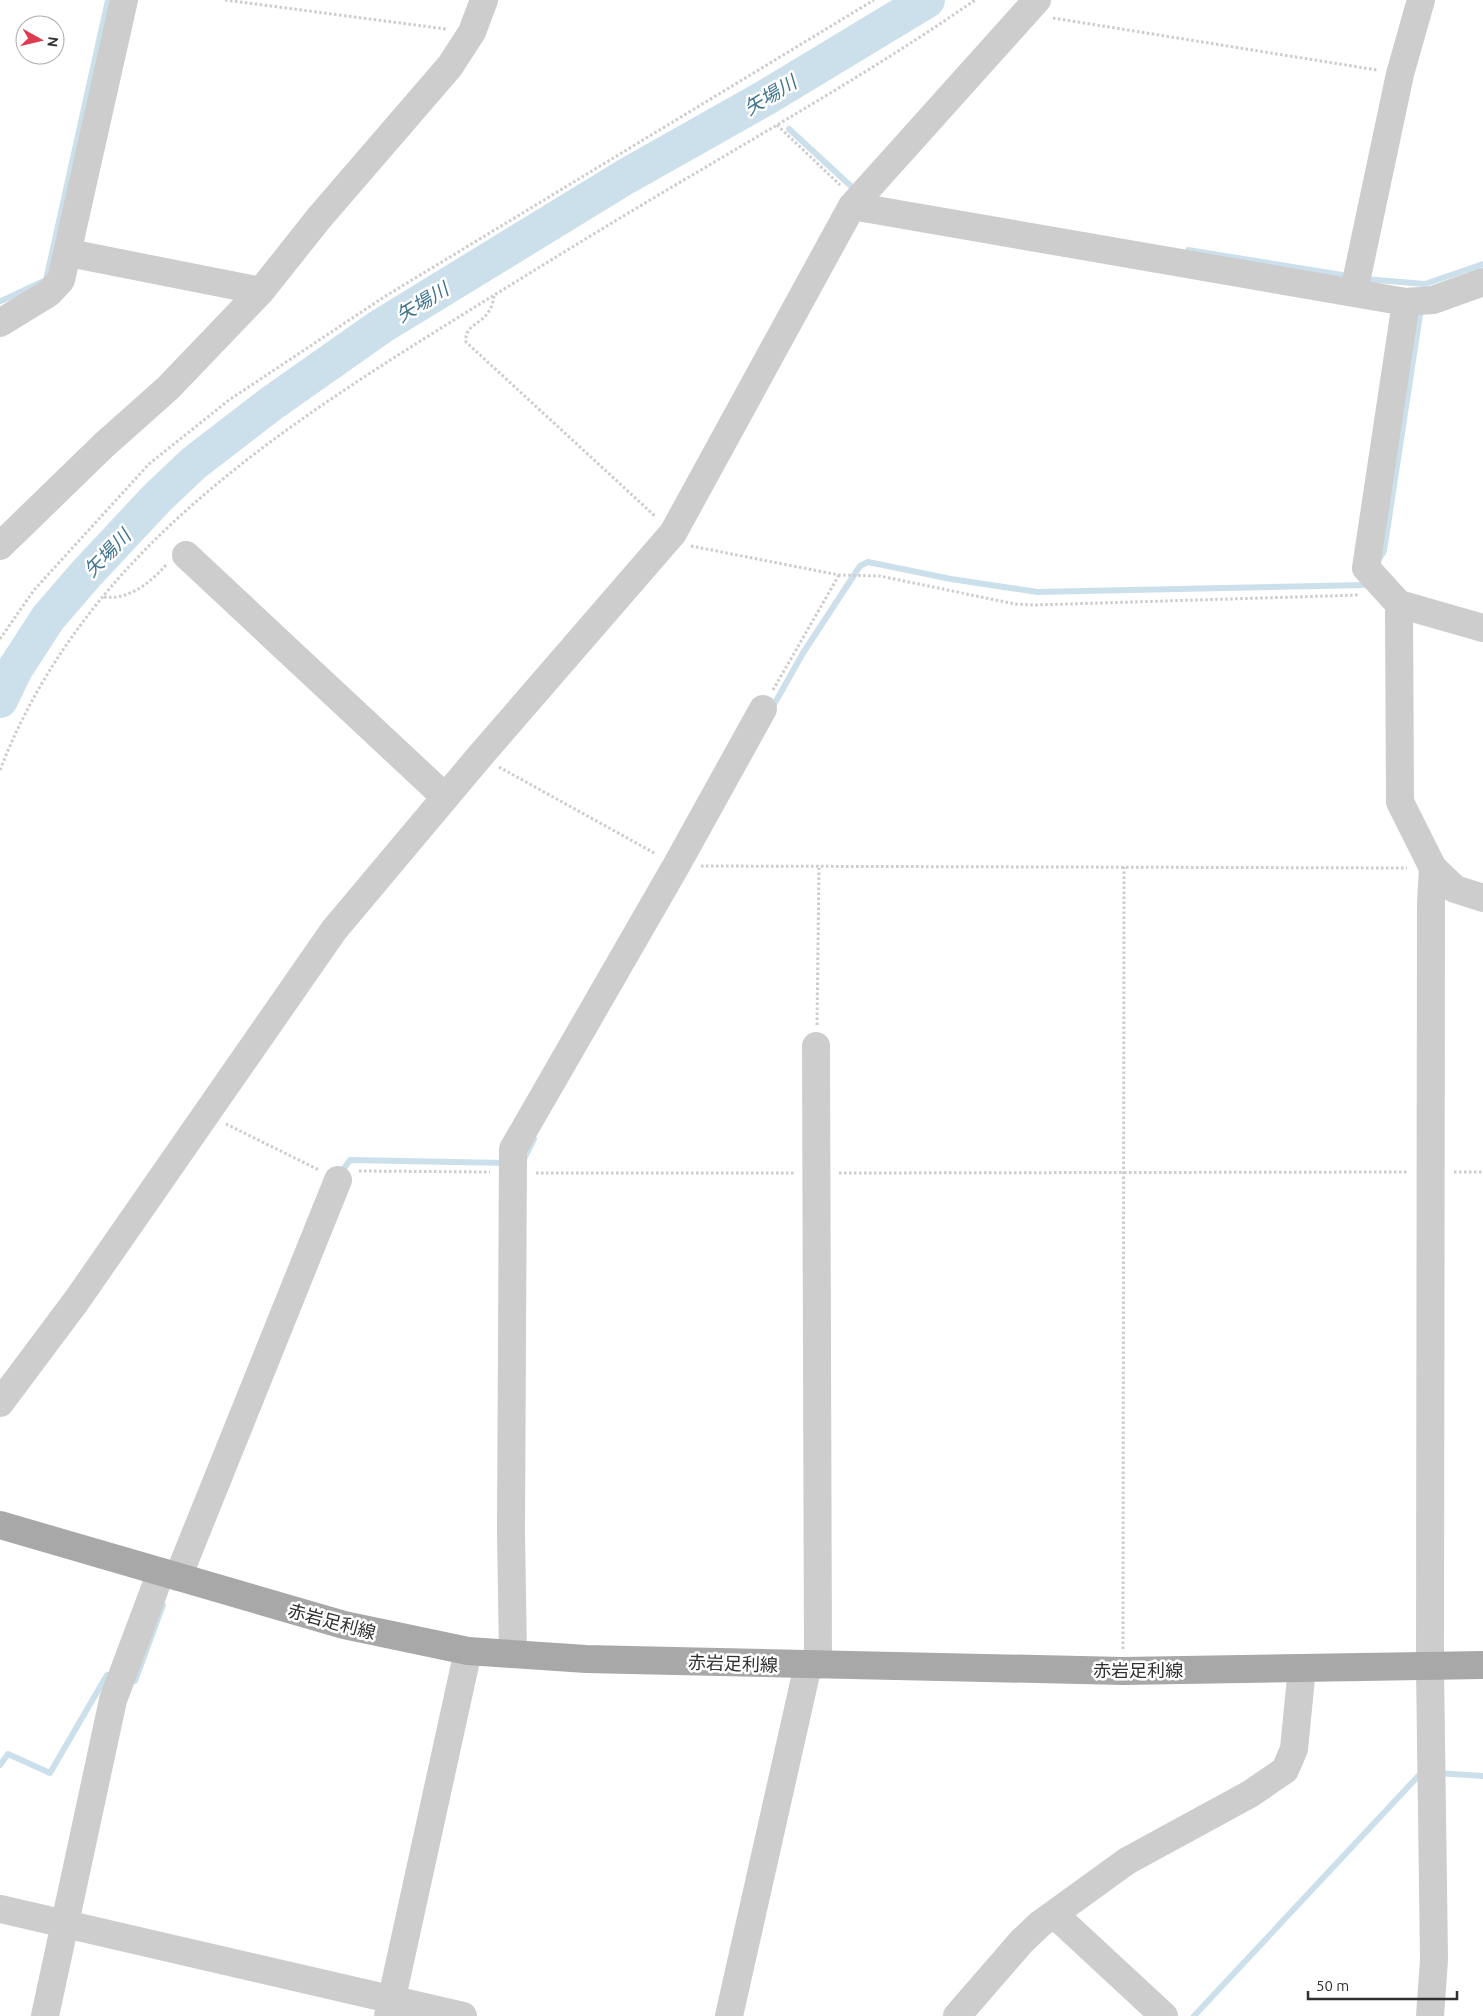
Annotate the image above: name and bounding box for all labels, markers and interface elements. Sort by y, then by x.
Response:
north arrow [15,15,65,65]
text: N [44,36,62,48]
water label: 矢場川 [740,70,802,119]
water label: 矢場川 [392,277,454,326]
water label: 矢場川 [79,523,136,581]
street label: 赤岩足利線 [286,1600,378,1642]
street label: 赤岩足利線 [688,1651,778,1675]
street label: 赤岩足利線 [1093,1660,1183,1680]
scale bar [1308,1968,1457,2000]
text: 50 m [1316,1977,1349,1994]

